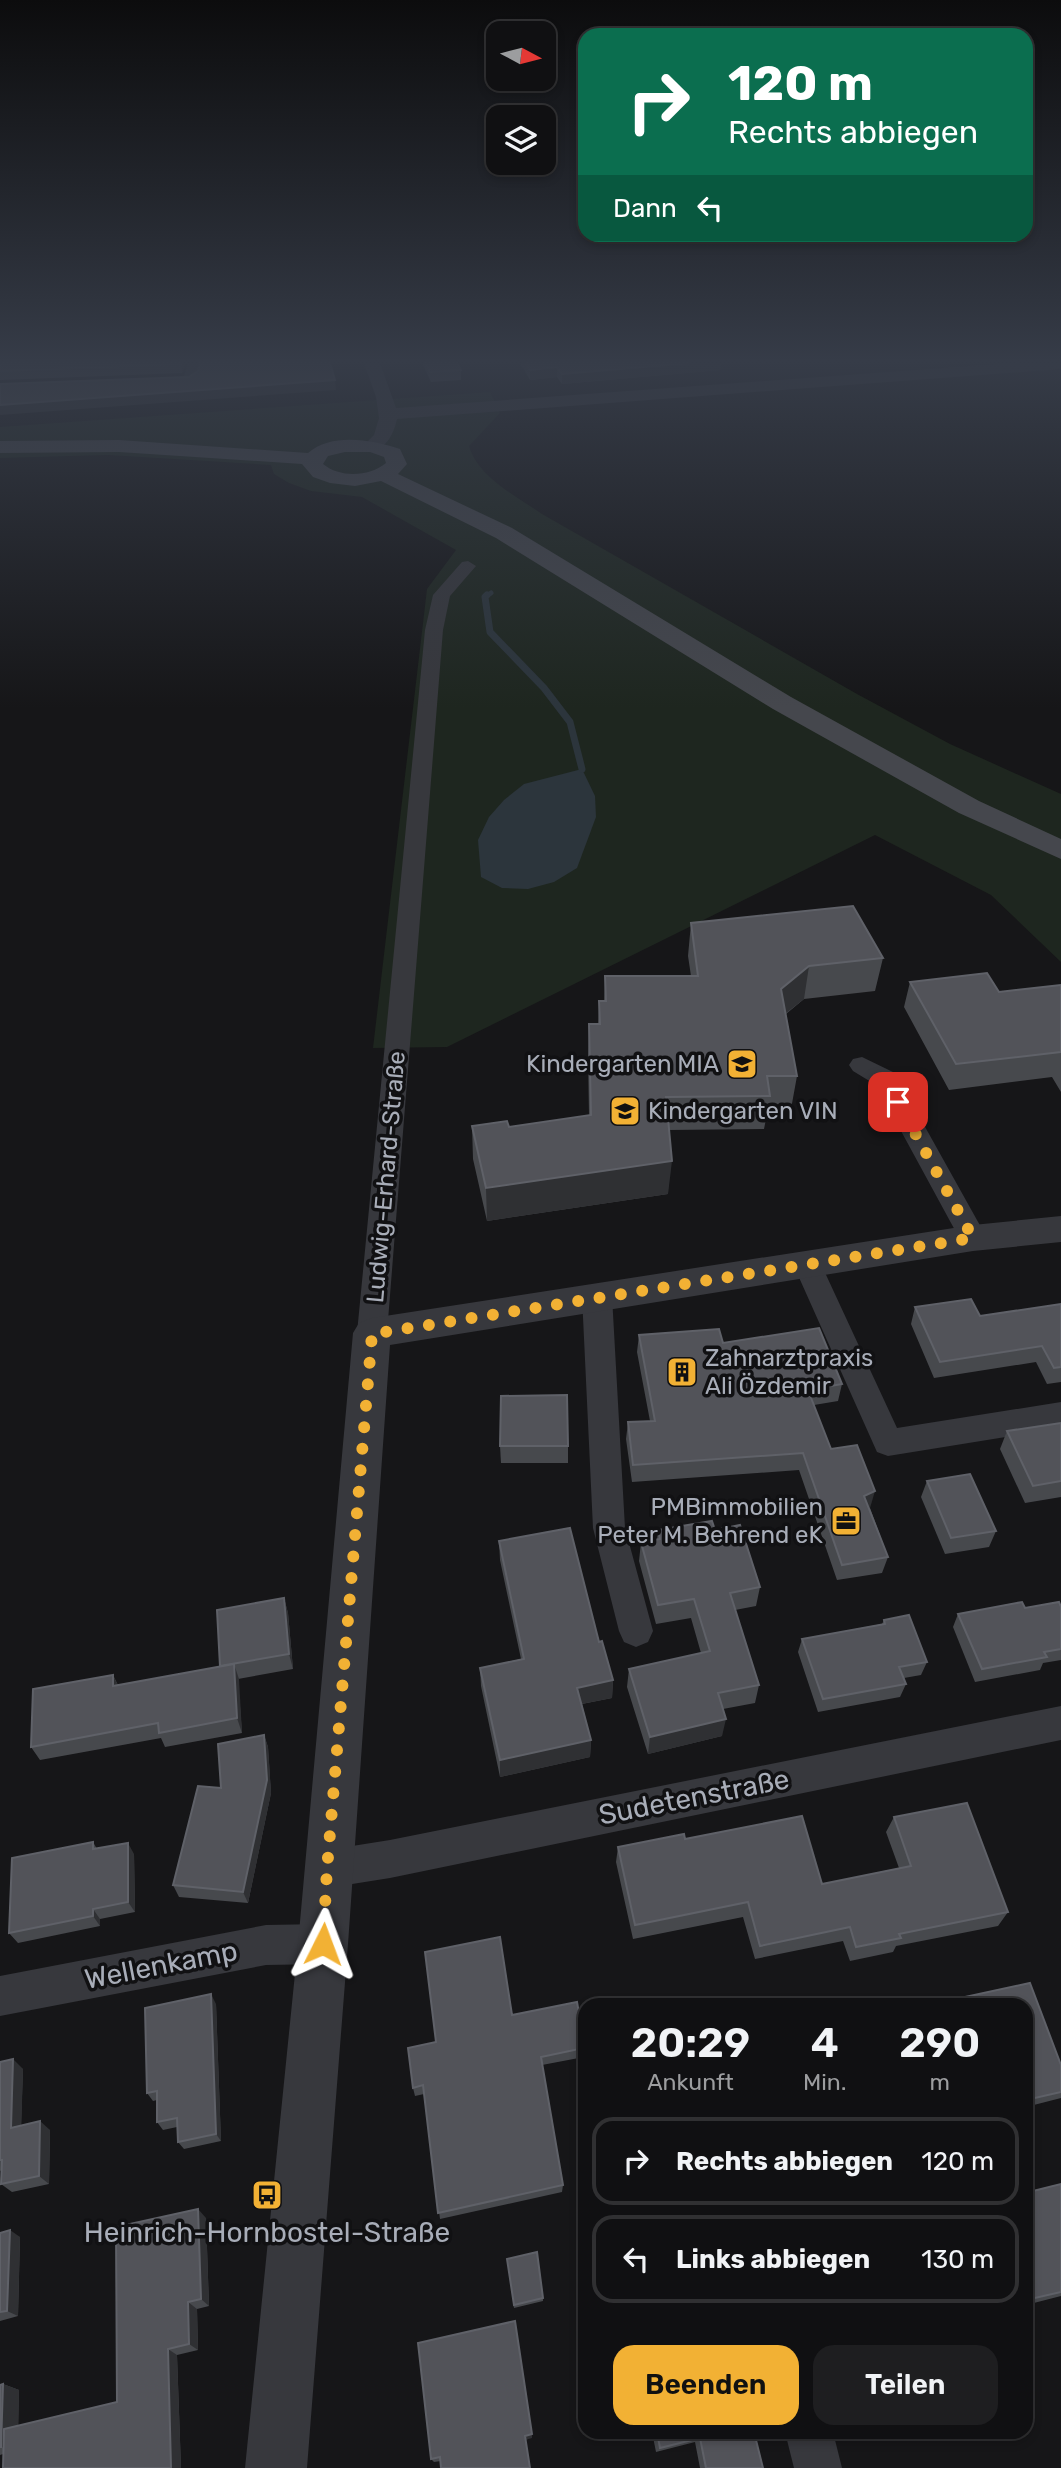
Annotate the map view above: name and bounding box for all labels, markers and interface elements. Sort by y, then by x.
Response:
north arrow [486,21,556,91]
map controls [486,21,556,175]
text: 120 m [728,54,873,112]
icon: right [613,56,704,147]
button: layers [486,105,556,175]
text: Rechts abbiegen [728,113,978,151]
icon: left [691,189,729,227]
text: Dann [613,193,677,224]
school or university icon: Kindergarten MIA [725,1047,759,1081]
street label: Ludwig-Erhard-Straße [361,1050,411,1304]
place label: Kindergarten MIA [526,1050,719,1078]
pin [868,1072,928,1132]
icon: arrive [879,1083,917,1121]
school or university icon: Kindergarten VIN [608,1094,642,1128]
place label: Kindergarten VIN [648,1097,838,1125]
place label: Zahnarztpraxis Ali Özdemir [705,1344,873,1400]
building icon: Zahnarztpraxis Ali Özdemir [665,1355,699,1389]
place label: PMBimmobilien Peter M. Behrend eK [597,1493,824,1549]
office icon: PMBimmobilien Peter M. Behrend eK [829,1504,863,1538]
street label: Sudetenstraße [596,1762,792,1832]
position arrow [286,1907,360,1981]
street label: Wellenkamp [82,1934,240,1996]
text: 20:29 [631,2018,750,2068]
text: 4 [811,2018,839,2068]
text: 290 [899,2018,980,2068]
text: Ankunft [647,2068,734,2096]
text: Min. [803,2068,847,2096]
text: m [930,2068,950,2096]
icon: right [617,2142,655,2180]
text: Rechts abbiegen [676,2146,893,2177]
text: 120 m [922,2146,994,2177]
bus stop icon: Heinrich-Hornbostel-Straße [250,2178,284,2212]
place label: Heinrich-Hornbostel-Straße [84,2216,450,2249]
icon: left [617,2240,655,2278]
text: Links abbiegen [676,2244,870,2275]
text: 130 m [921,2244,994,2275]
button: Beenden [613,2345,799,2425]
button: Teilen [813,2345,998,2425]

